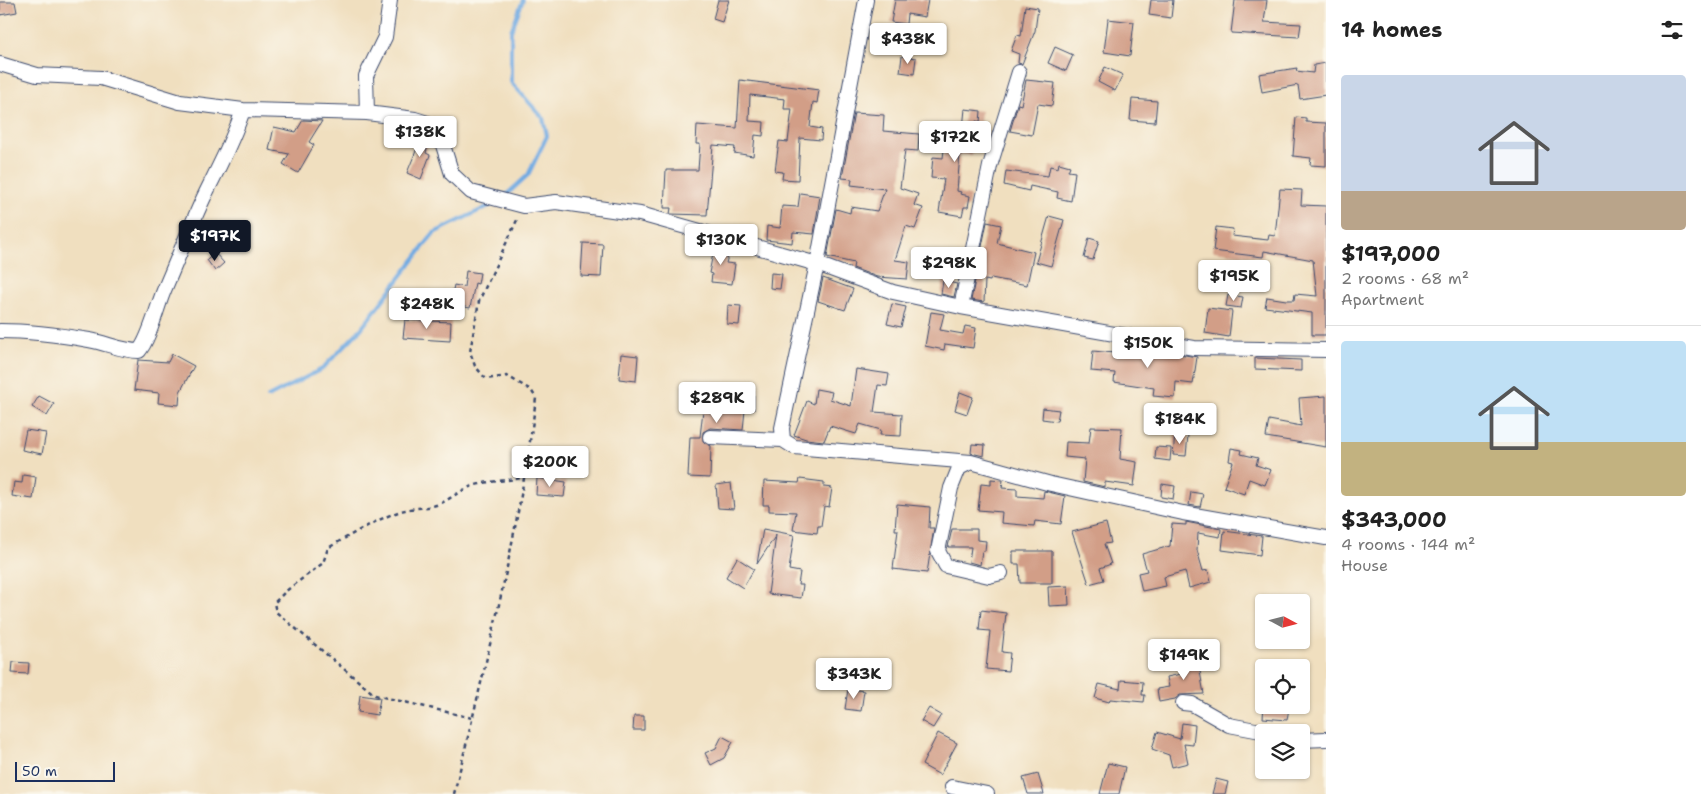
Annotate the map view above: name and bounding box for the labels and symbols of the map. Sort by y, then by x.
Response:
pin: $438K [873,22,943,65]
pin: $138K [385,116,455,158]
pin: $172K [920,120,990,163]
pin: $197K [180,220,250,262]
pin: $130K [686,224,756,266]
pin: $298K [914,246,984,289]
pin: $195K [1199,260,1269,302]
pin: $248K [392,288,462,330]
pin: $150K [1113,326,1183,369]
pin: $289K [682,382,752,424]
pin: $184K [1145,402,1215,445]
pin: $200K [515,446,585,488]
north arrow [1255,594,1310,649]
pin: $149K [1149,638,1219,681]
pin: $343K [819,658,889,700]
scale bar [15,759,115,782]

